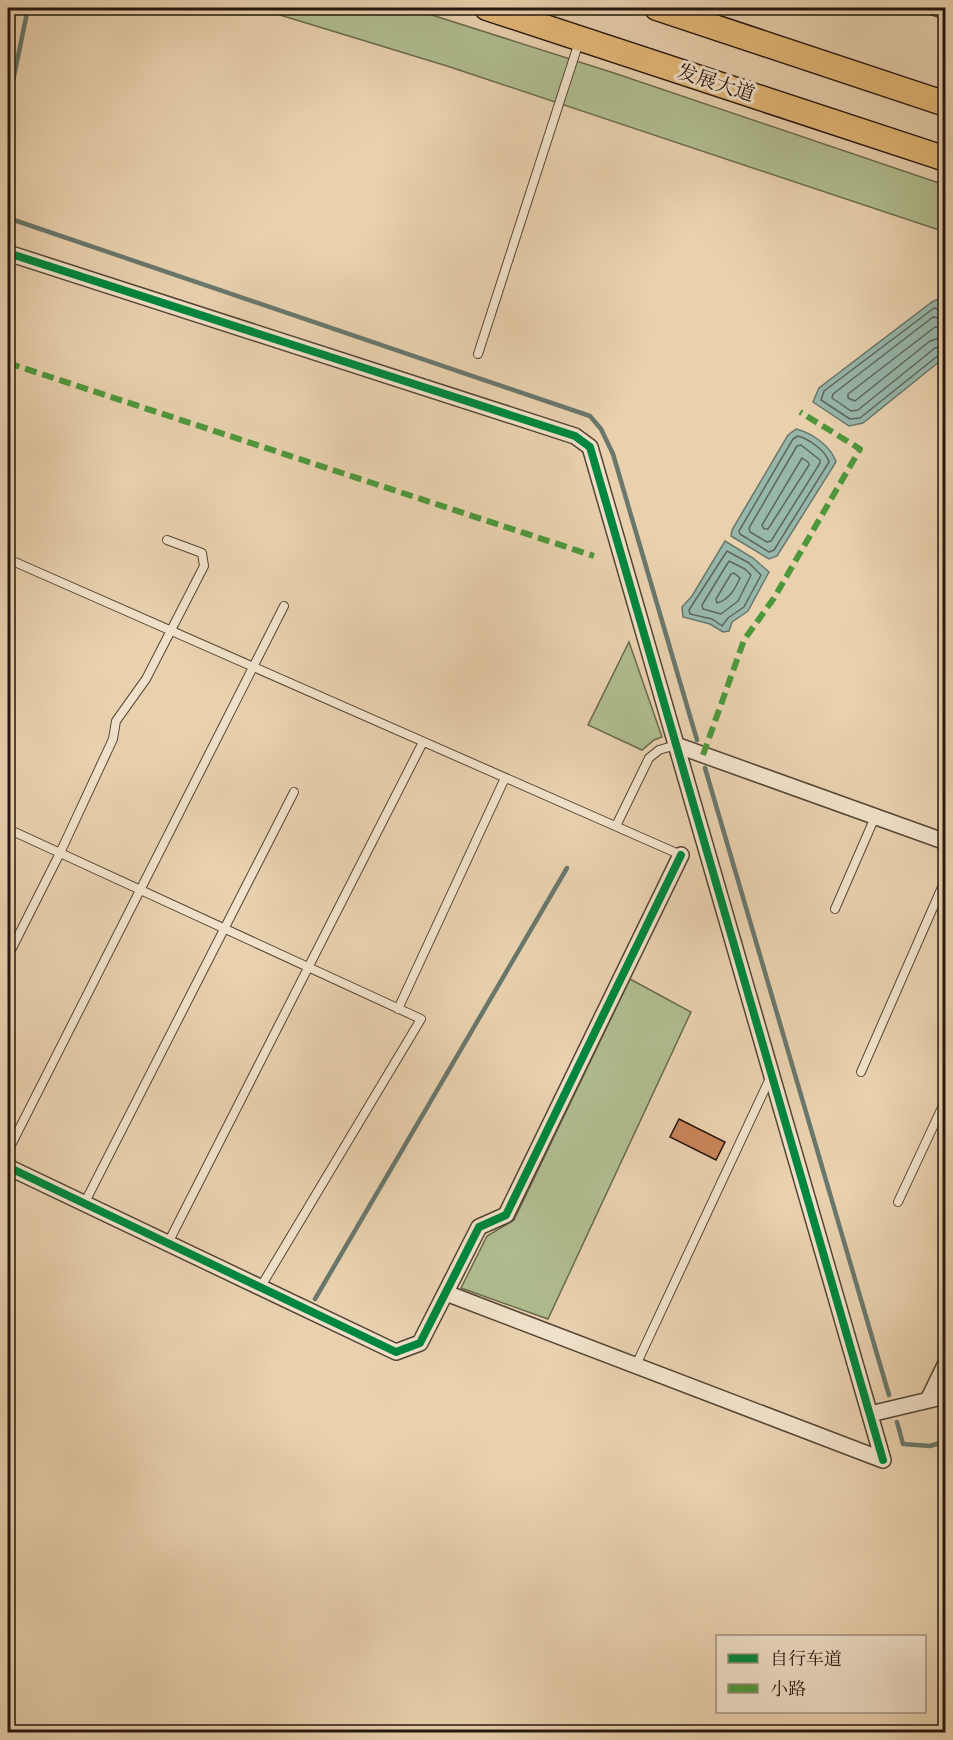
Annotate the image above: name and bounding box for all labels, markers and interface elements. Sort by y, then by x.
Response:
street label: 发展大道 [674,59,758,107]
legend [716,1635,926,1713]
text: 自行车道 [770,1648,842,1671]
text: 小路 [770,1678,806,1701]

